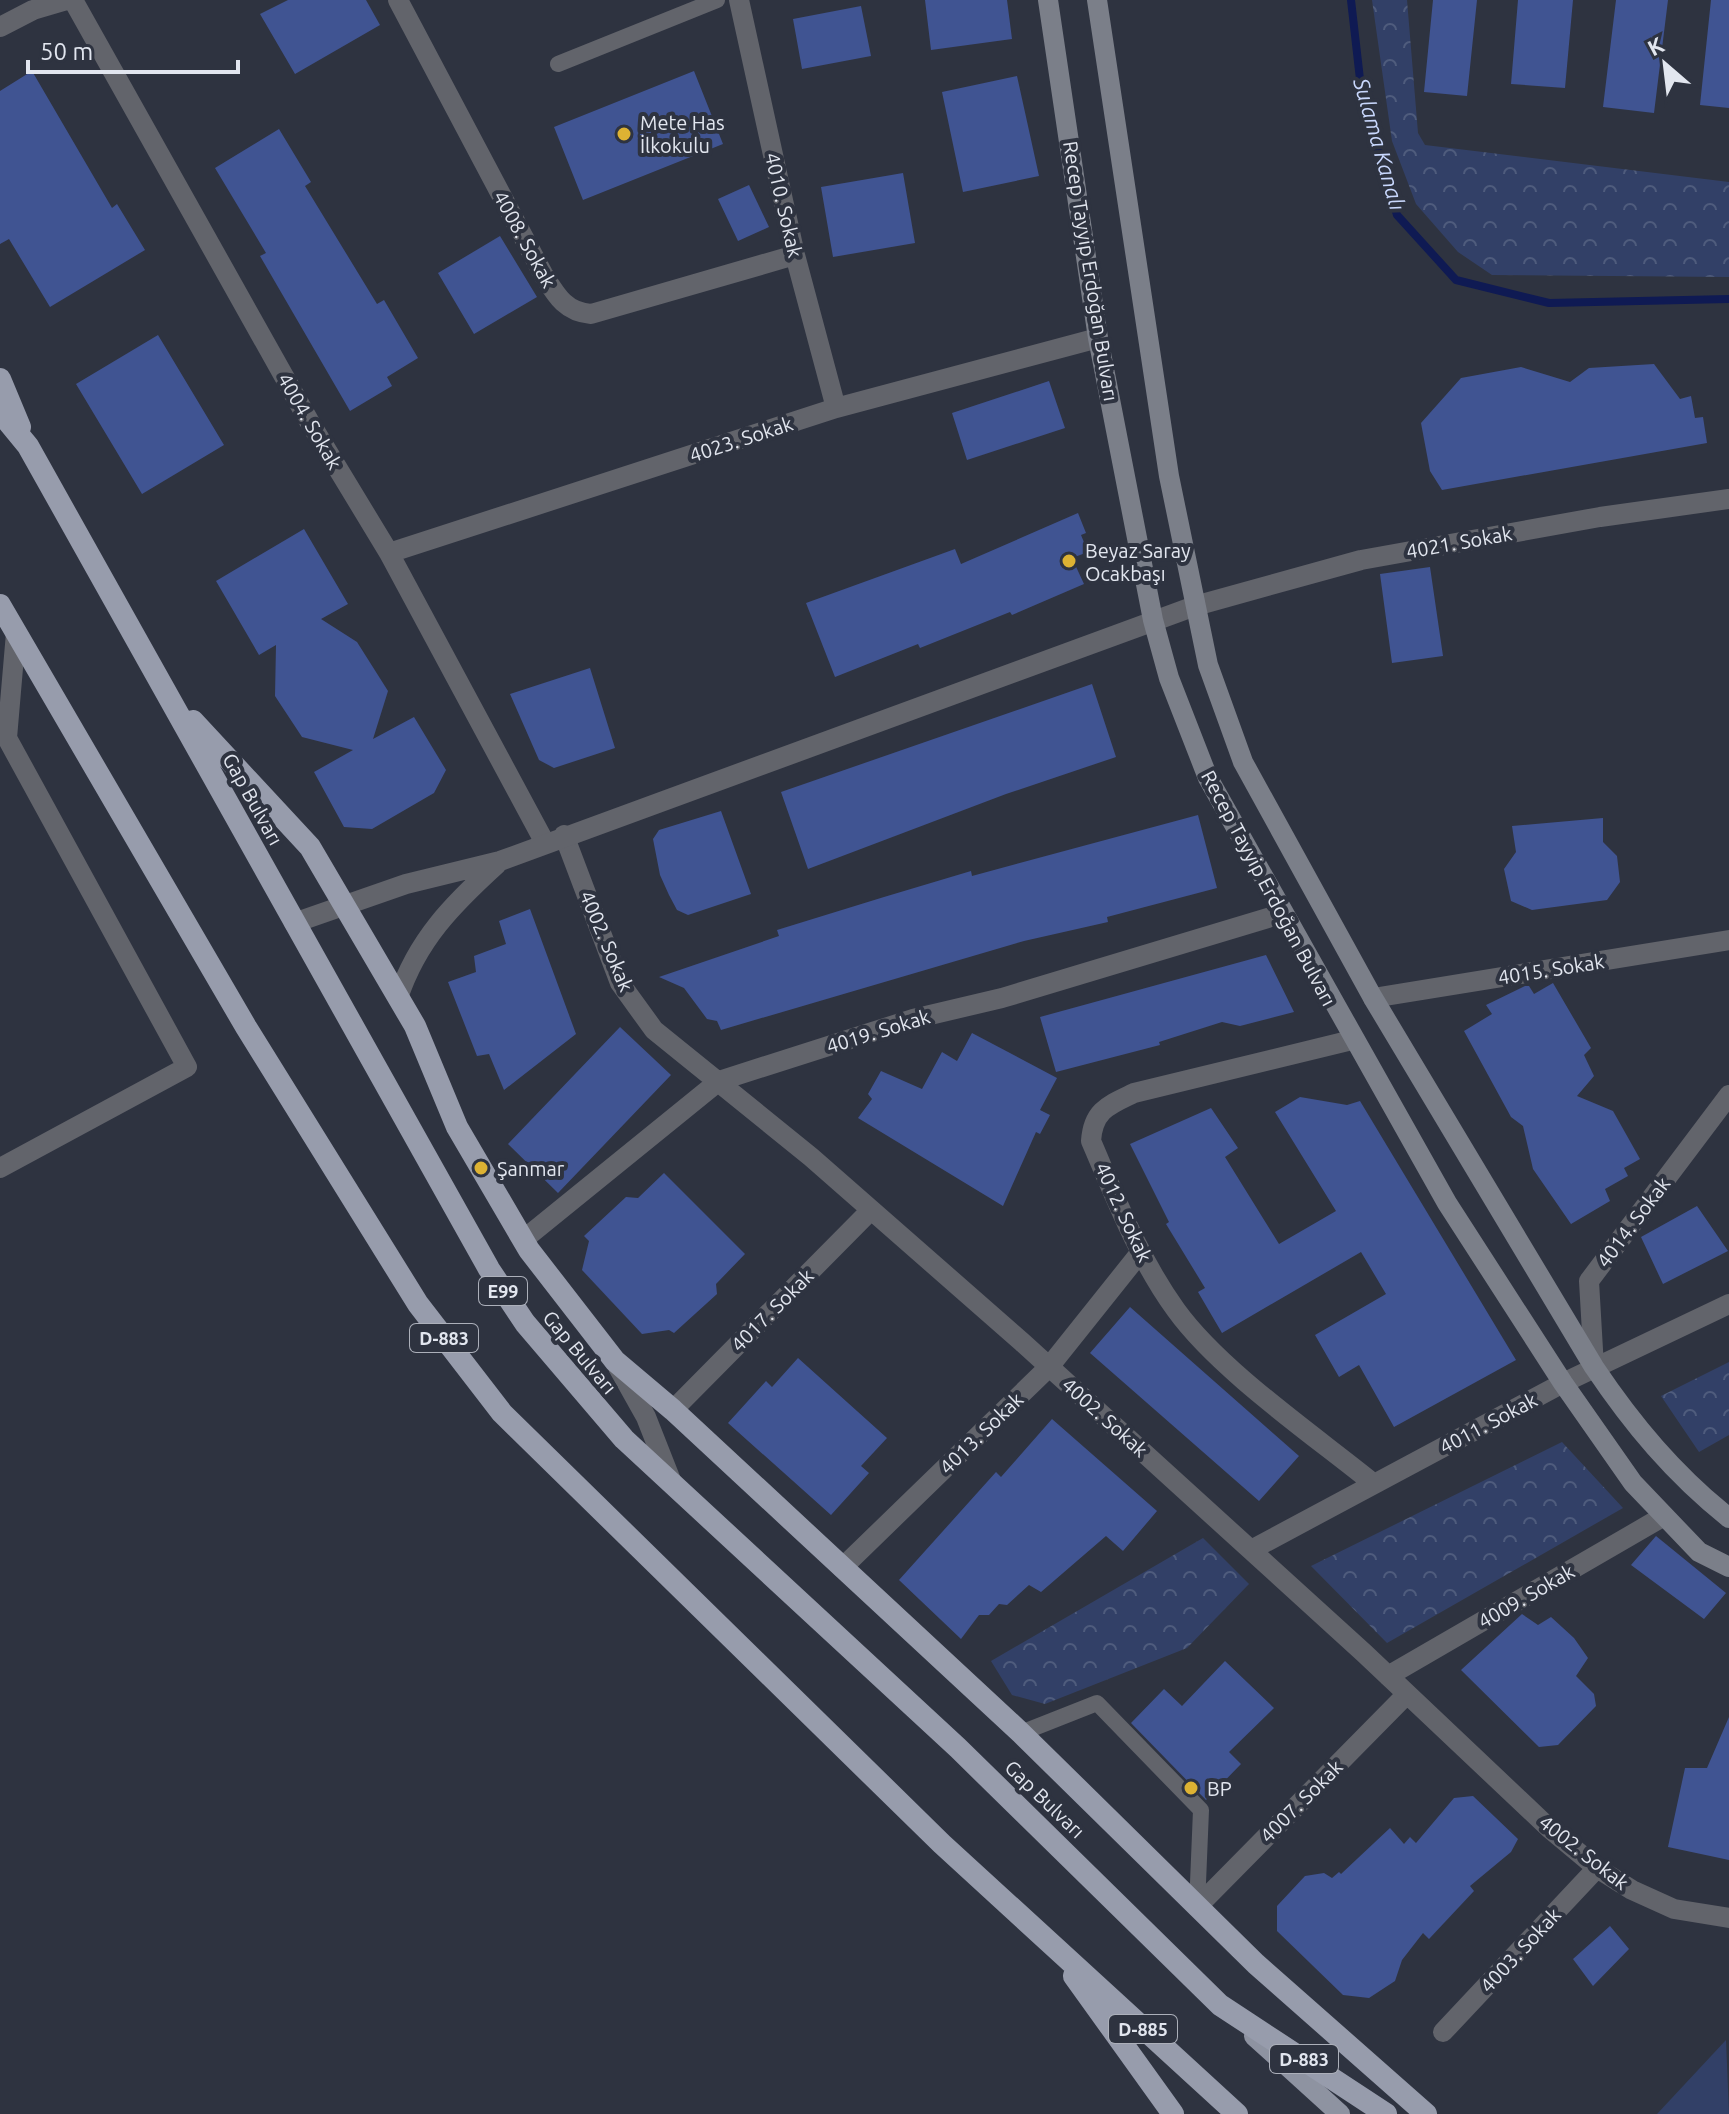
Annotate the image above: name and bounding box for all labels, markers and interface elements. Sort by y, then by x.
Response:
scale bar [28,24,238,74]
north arrow [1625,24,1705,104]
text: K [1643,31,1668,60]
text: 50 m [40,38,93,65]
water label: Sulama Kanalı [1349,74,1411,213]
place label: Mete Has İlkokulu [640,111,725,157]
marker: Mete Has İlkokulu [615,125,633,143]
street label: Recep Tayyip Erdoğan Bulvarı [1059,139,1123,403]
street label: 4010. Sokak [761,150,807,260]
street label: 4008. Sokak [489,187,561,291]
street label: 4004. Sokak [273,369,347,473]
street label: 4023. Sokak [686,411,796,467]
street label: 4021. Sokak [1404,521,1514,563]
place label: Beyaz Saray Ocakbaşı [1085,539,1191,585]
marker: Beyaz Saray Ocakbaşı [1060,552,1078,570]
street label: Gap Bulvarı [218,749,288,849]
street label: Recep Tayyip Erdoğan Bulvarı [1197,766,1341,1010]
street label: 4002. Sokak [575,887,639,995]
street label: 4015. Sokak [1496,949,1606,989]
street label: 4019. Sokak [823,1004,933,1058]
place label: Şanmar [497,1157,565,1180]
marker: Şanmar [472,1159,490,1177]
street label: 4012. Sokak [1091,1159,1157,1265]
street label: 4014. Sokak [1592,1172,1674,1272]
street label: 4017. Sokak [726,1264,818,1356]
road number: E99 [479,1277,527,1305]
street label: Gap Bulvarı [539,1306,621,1398]
road number: D-883 [410,1324,478,1352]
street label: 4002. Sokak [1057,1373,1153,1461]
street label: 4013. Sokak [934,1387,1028,1479]
street label: 4011. Sokak [1435,1388,1541,1458]
street label: 4009. Sokak [1474,1559,1578,1633]
street label: Gap Bulvarı [1000,1755,1090,1843]
street label: 4007. Sokak [1255,1755,1347,1847]
place label: BP [1207,1777,1232,1800]
marker: BP [1182,1779,1200,1797]
street label: 4002. Sokak [1535,1810,1633,1894]
street label: 4003. Sokak [1475,1903,1565,1997]
road number: D-885 [1109,2015,1177,2043]
road number: D-883 [1270,2045,1338,2073]

